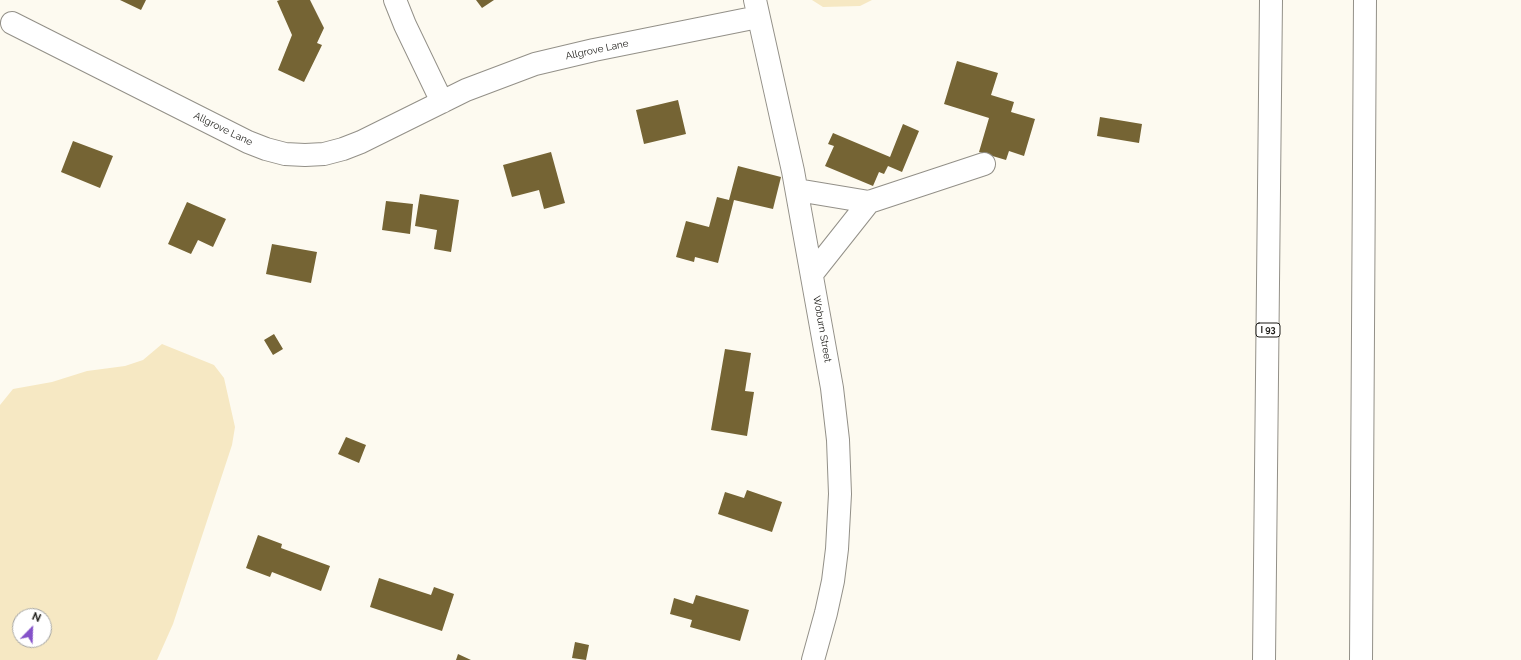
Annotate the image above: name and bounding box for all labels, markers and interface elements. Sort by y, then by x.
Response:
street label: Allgrove Lane [564,37,630,63]
street label: Allgrove Lane [192,110,254,148]
street label: Woburn Street [810,295,834,363]
road number: I 93 [1256,323,1280,337]
north arrow [12,608,52,648]
text: N [30,610,43,625]

